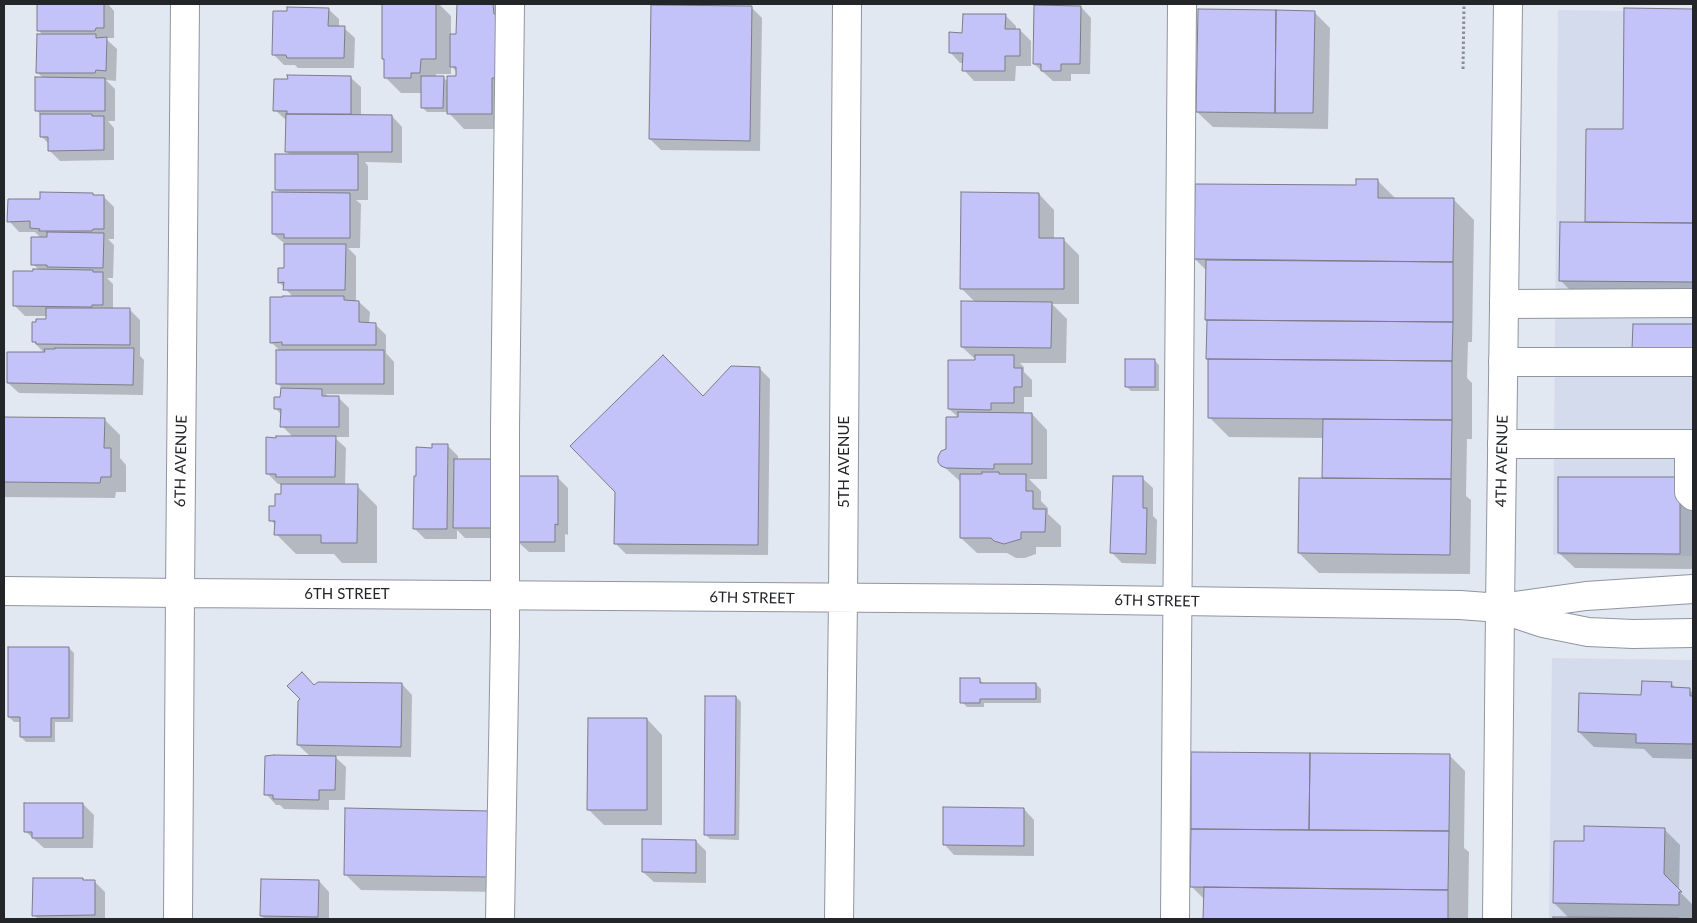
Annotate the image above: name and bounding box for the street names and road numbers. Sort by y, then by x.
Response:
street label: 6TH AVENUE [171,415,191,507]
street label: 4TH AVENUE [1492,415,1512,507]
street label: 5TH AVENUE [835,416,853,508]
street label: 6TH STREET [304,585,390,603]
street label: 6TH STREET [709,588,795,608]
street label: 6TH STREET [1114,591,1200,611]

